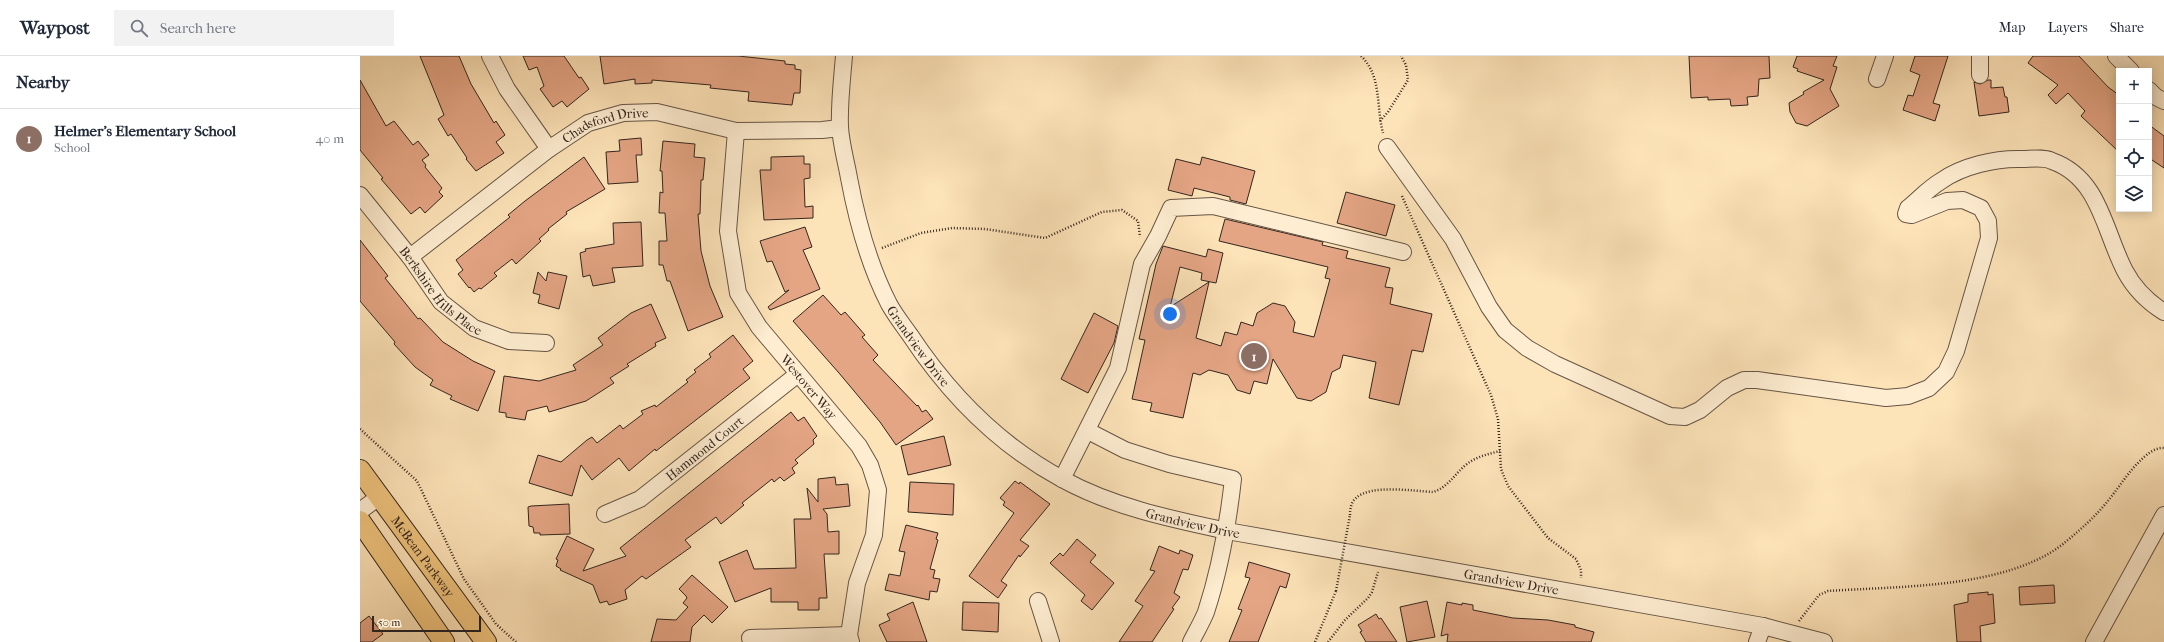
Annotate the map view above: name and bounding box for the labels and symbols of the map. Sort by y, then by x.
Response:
street label: Chadsford Drive [559,105,649,146]
street label: Berkshire Hills Place [397,243,484,338]
street label: Grandview Drive [884,303,953,390]
your location [1160,304,1180,324]
pin: 1 [1241,341,1267,371]
street label: Westover Way [777,351,841,423]
street label: Hammond Court [662,413,746,483]
street label: Grandview Drive [1144,505,1242,541]
street label: McBean Parkway [389,513,459,601]
street label: Grandview Drive [1463,566,1561,597]
scale bar [372,614,481,633]

